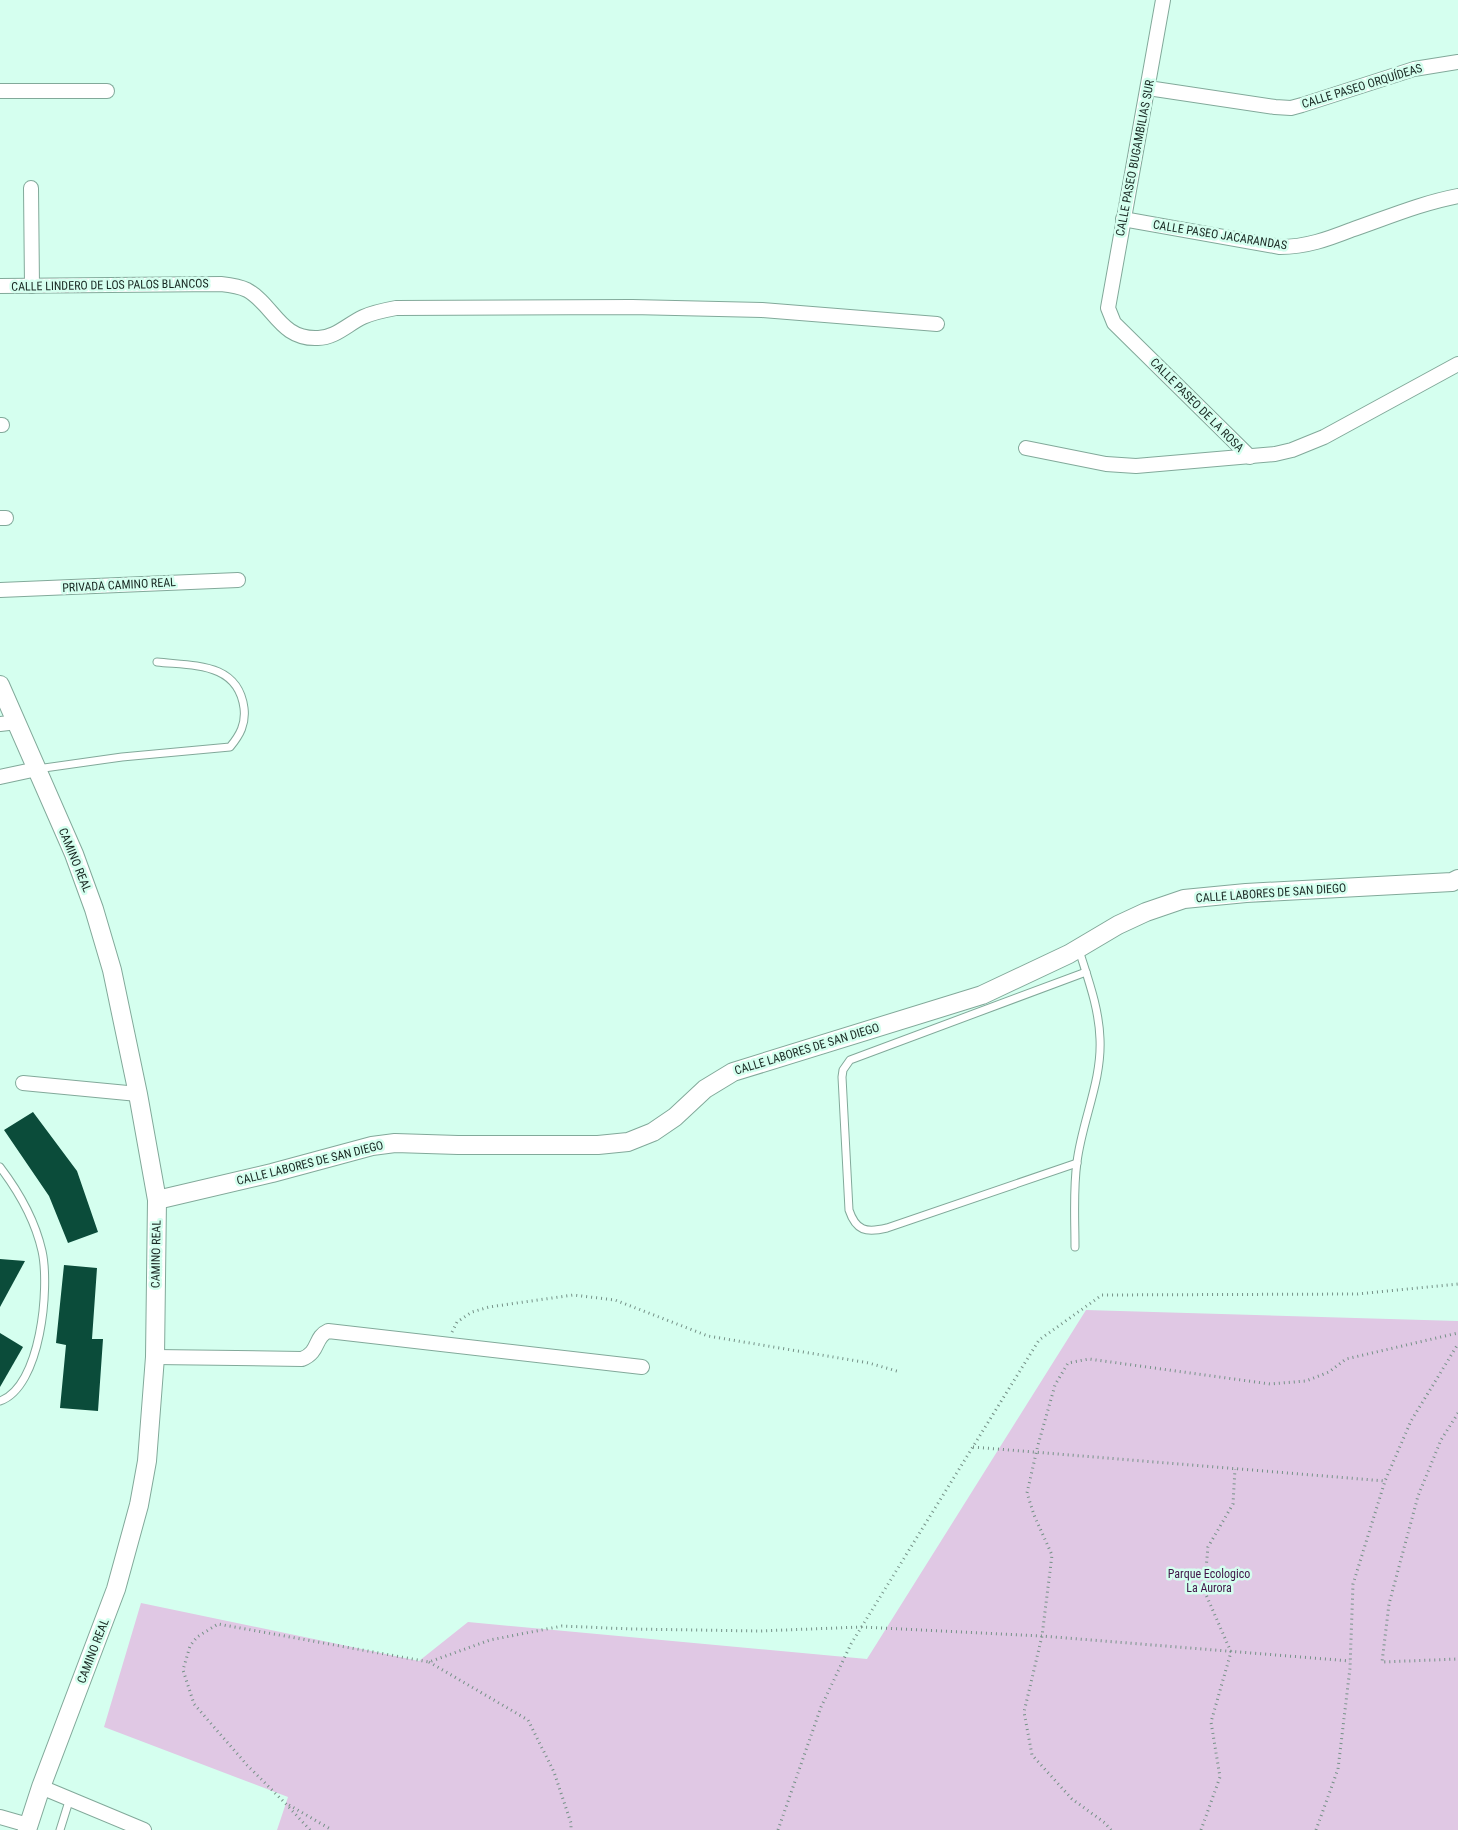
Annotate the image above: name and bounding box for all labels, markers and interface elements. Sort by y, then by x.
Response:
street label: CALLE PASEO ORQUÍDEAS [1300,60,1424,111]
street label: CALLE PASEO BUGAMBILIAS SUR [1113,78,1157,237]
street label: CALLE PASEO JACARANDAS [1152,217,1288,253]
street label: CALLE LINDERO DE LOS PALOS BLANCOS [11,276,209,294]
street label: CALLE PASEO DE LA ROSA [1147,355,1247,455]
street label: PRIVADA CAMINO REAL [62,575,176,595]
street label: CAMINO REAL [56,826,94,894]
street label: CALLE LABORES DE SAN DIEGO [1195,881,1347,905]
street label: CALLE LABORES DE SAN DIEGO [733,1020,881,1078]
street label: CALLE LABORES DE SAN DIEGO [235,1138,385,1188]
street label: CAMINO REAL [148,1220,164,1288]
park label: Parque Ecologico La Aurora [1168,1567,1250,1595]
street label: CAMINO REAL [74,1616,112,1685]

